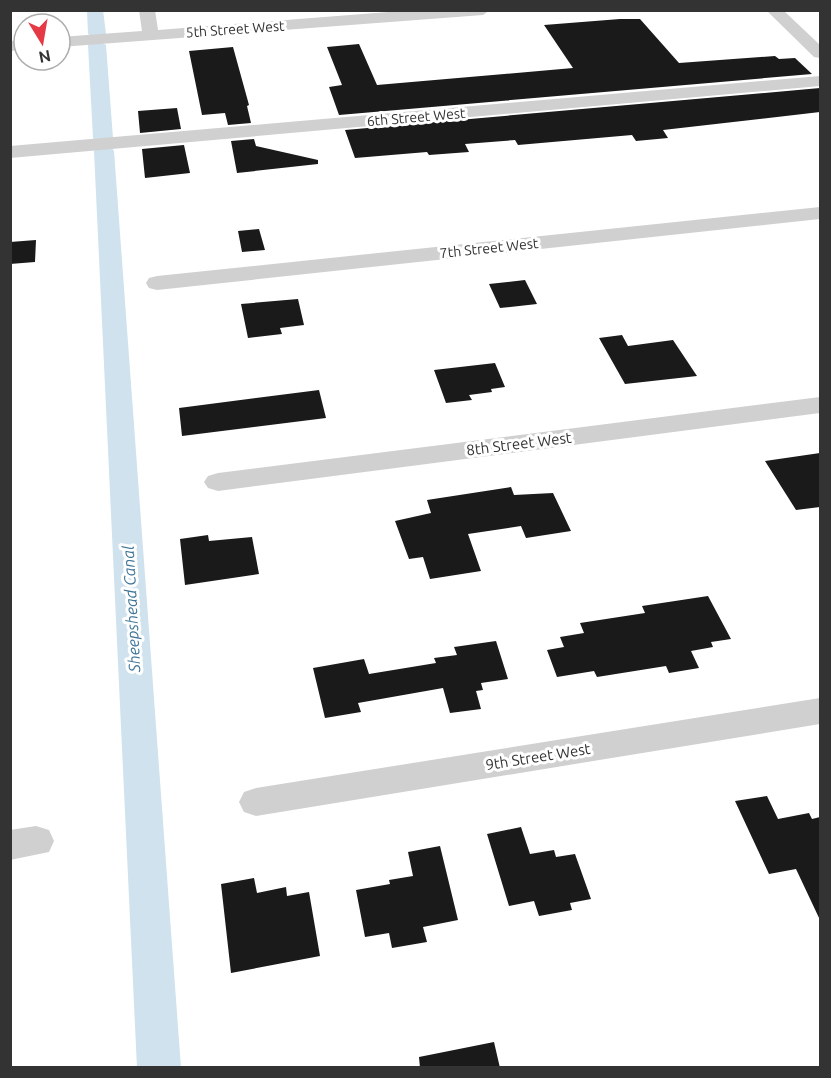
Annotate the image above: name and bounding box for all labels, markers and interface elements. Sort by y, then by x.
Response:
north arrow [12,12,72,72]
street label: 5th Street West [185,18,285,40]
text: N [37,47,52,67]
street label: 6th Street West [366,105,466,129]
street label: 7th Street West [439,235,540,261]
street label: 8th Street West [465,429,573,458]
water label: Sheepshead Canal [119,545,143,674]
street label: 9th Street West [484,740,592,773]

